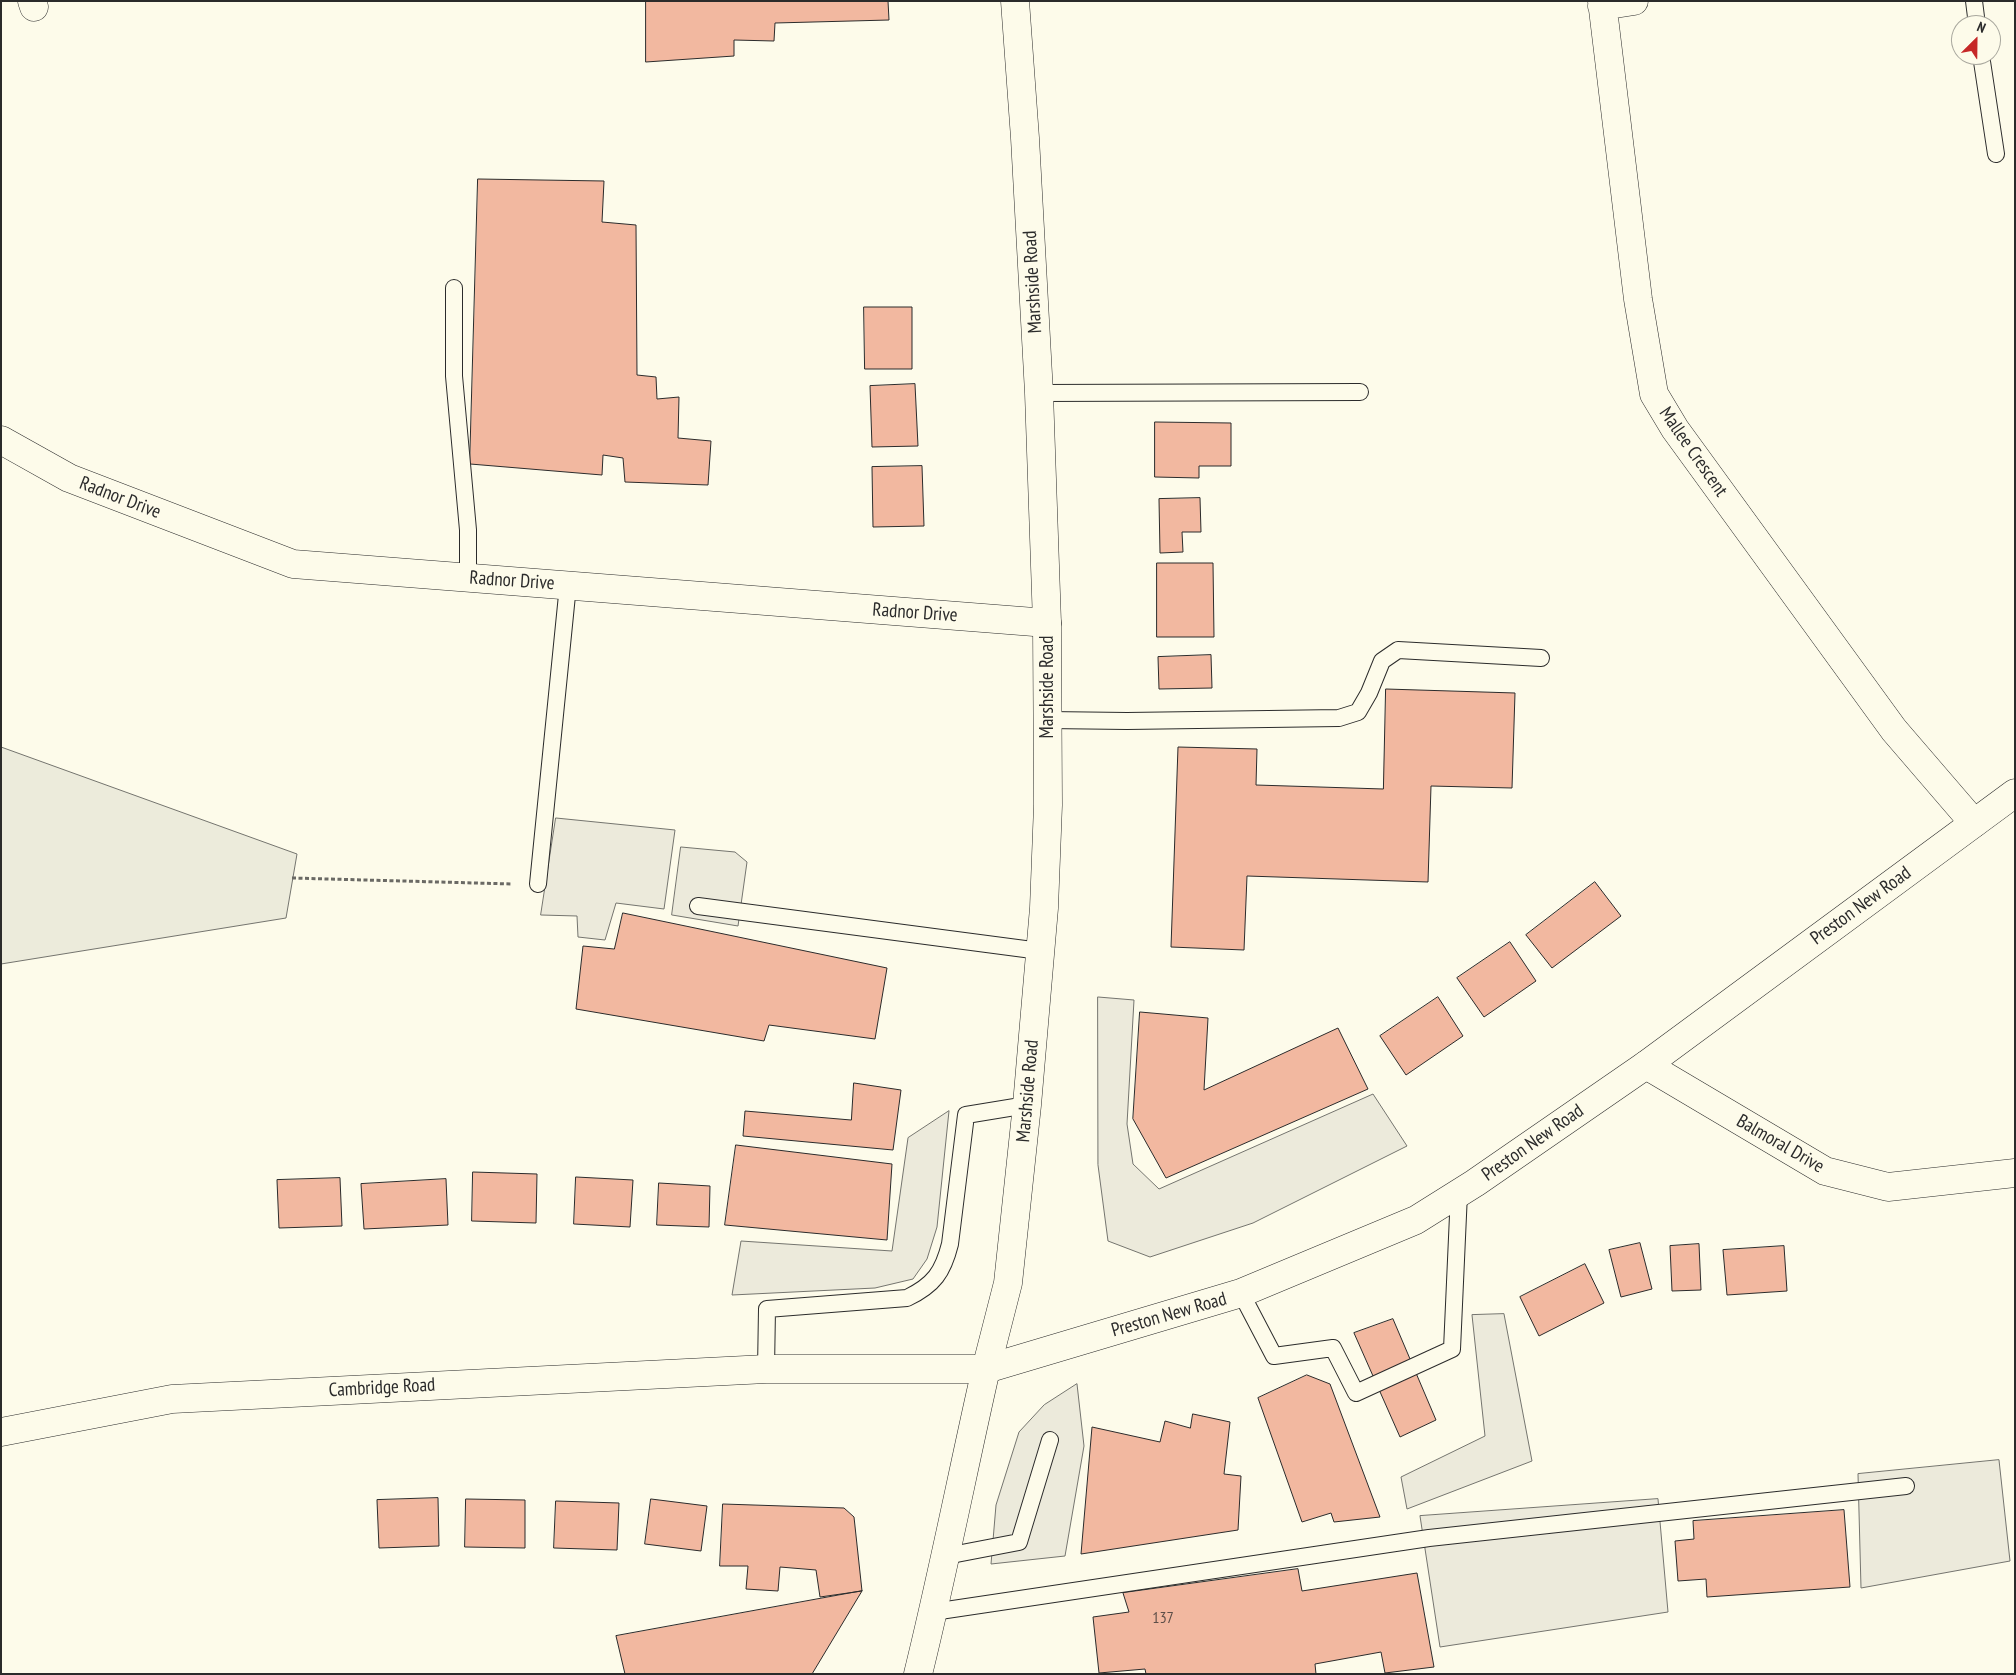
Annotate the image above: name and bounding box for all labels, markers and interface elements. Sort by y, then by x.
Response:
north arrow [1951,15,2001,65]
text: N [1974,17,1988,37]
street label: Marshside Road [1019,230,1047,334]
street label: Mallee Crescent [1654,403,1732,501]
street label: Radnor Drive [76,472,164,524]
street label: Radnor Drive [469,567,555,595]
street label: Radnor Drive [872,599,958,627]
street label: Marshside Road [1037,636,1059,738]
street label: Preston New Road [1806,862,1916,950]
street label: Marshside Road [1012,1039,1044,1143]
street label: Preston New Road [1478,1100,1588,1186]
street label: Balmoral Drive [1732,1110,1828,1178]
street label: Preston New Road [1109,1288,1229,1342]
street label: Cambridge Road [328,1374,436,1402]
house number: 137 [1152,1608,1174,1628]

